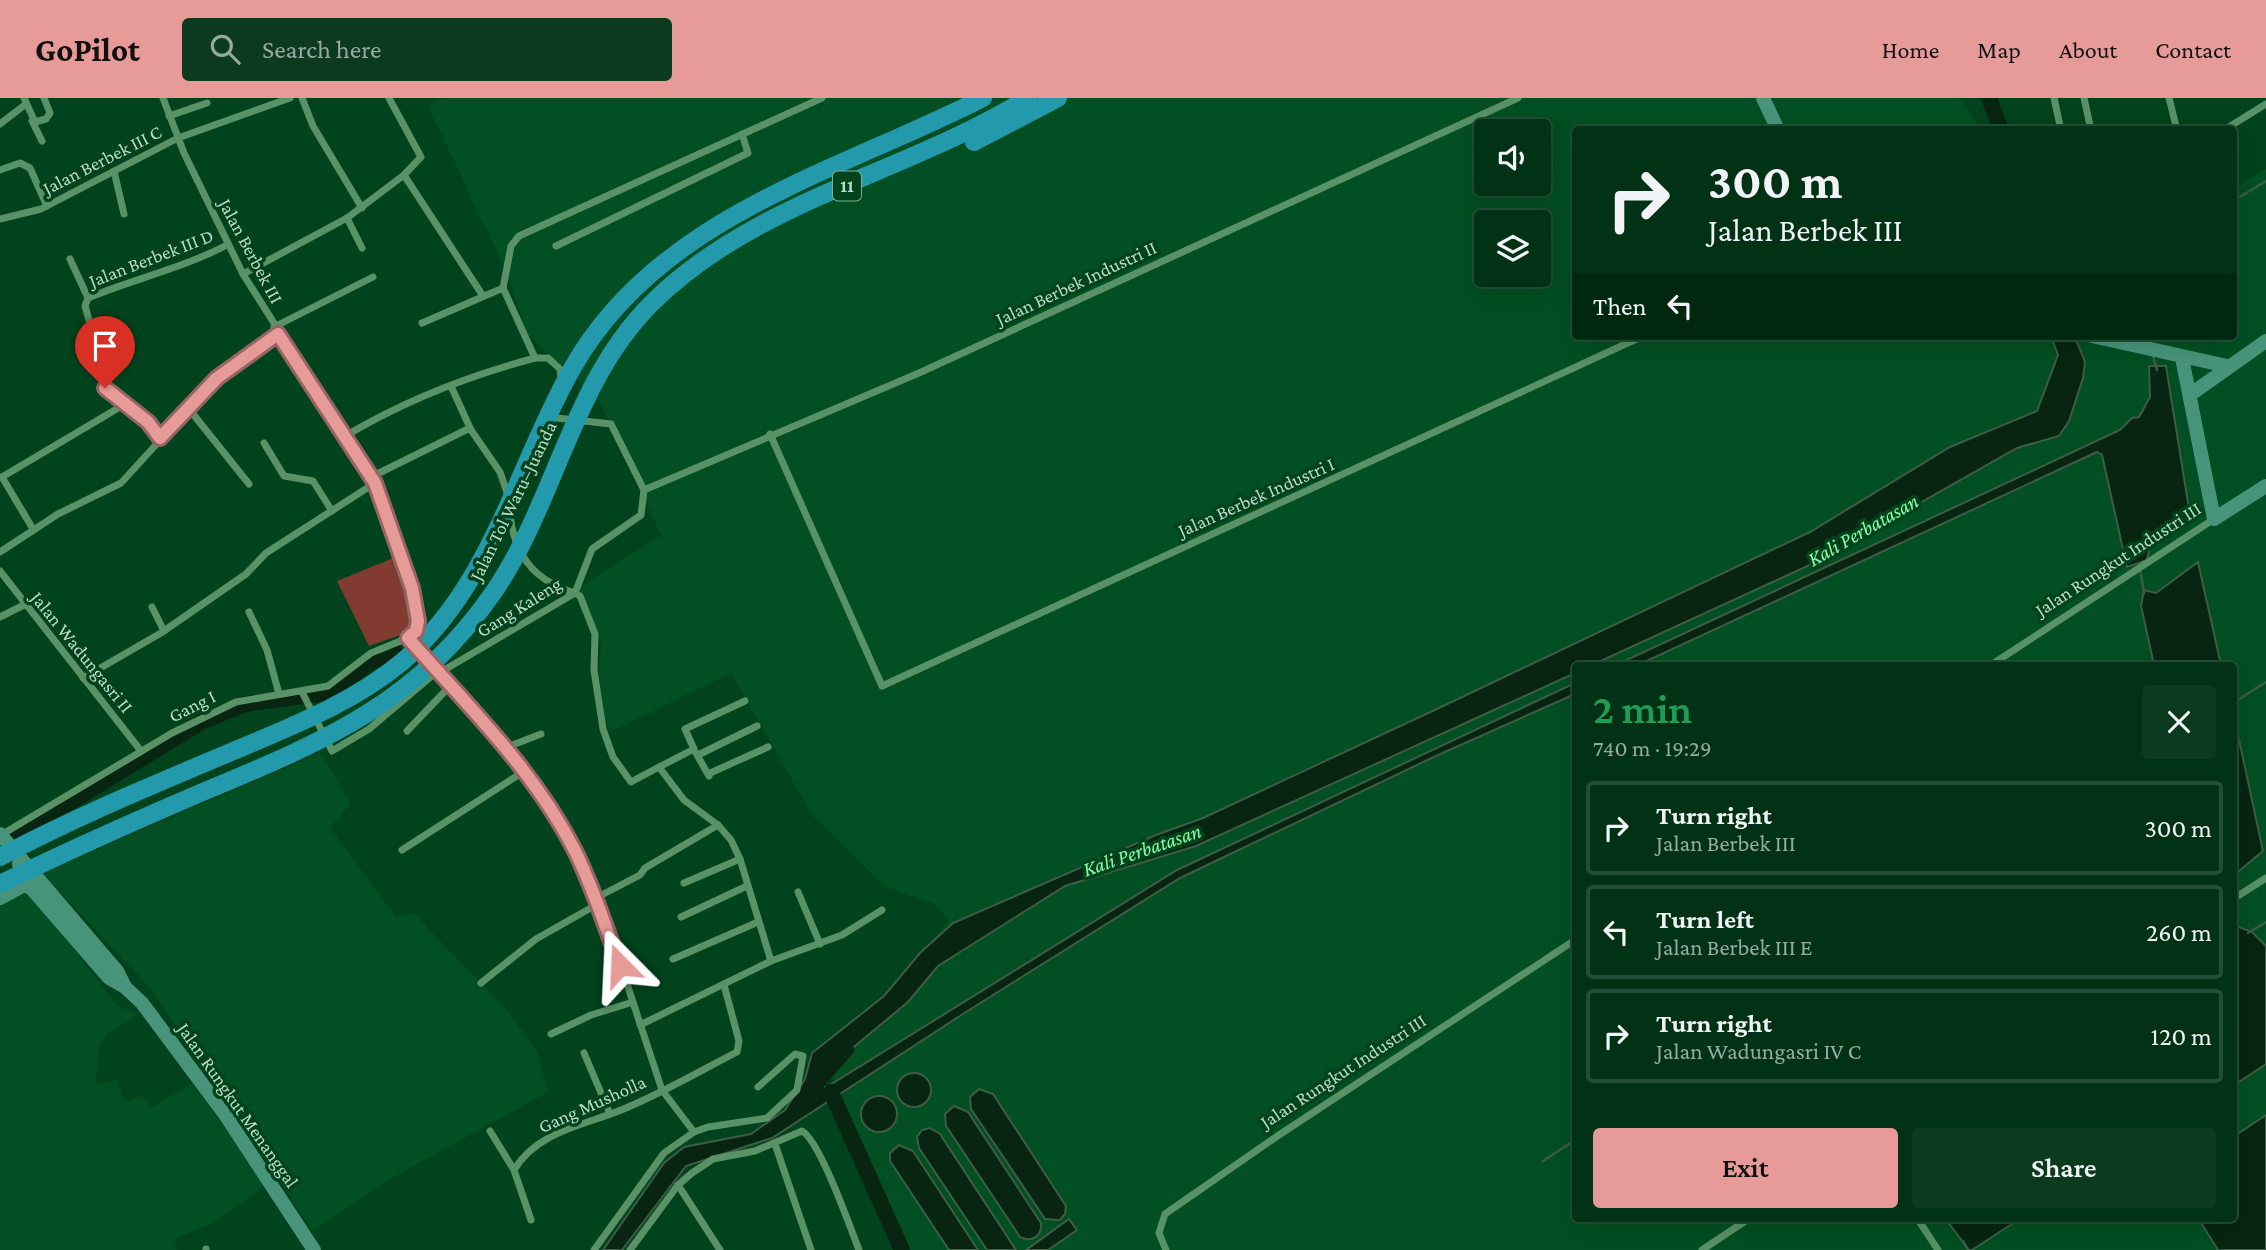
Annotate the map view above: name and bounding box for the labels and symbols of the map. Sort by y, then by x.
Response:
street label: Jalan Berbek III C [37,121,165,200]
road number: 11 [833,172,861,200]
street label: Jalan Berbek III [214,193,287,307]
street label: Jalan Berbek III D [84,225,216,292]
street label: Jalan Berbek Industri II [991,237,1160,330]
pin [75,316,135,388]
street label: Jalan Tol Waru–Juanda [464,418,561,586]
street label: Jalan Berbek Industri I [1173,453,1337,542]
water label: Kali Perbatasan [1803,489,1923,571]
street label: Jalan Rungkut Industri III [2030,498,2205,621]
street label: Gang Kaleng [473,573,565,641]
street label: Jalan Wadungasri II [25,586,137,717]
street label: Gang I [165,685,219,727]
water label: Kali Perbatasan [1079,818,1205,882]
position arrow [583,928,657,1002]
street label: Jalan Rungkut Industri III [1255,1010,1430,1133]
street label: Jalan Rungkut Menanggal [172,1017,303,1191]
street label: Gang Musholla [535,1071,649,1137]

